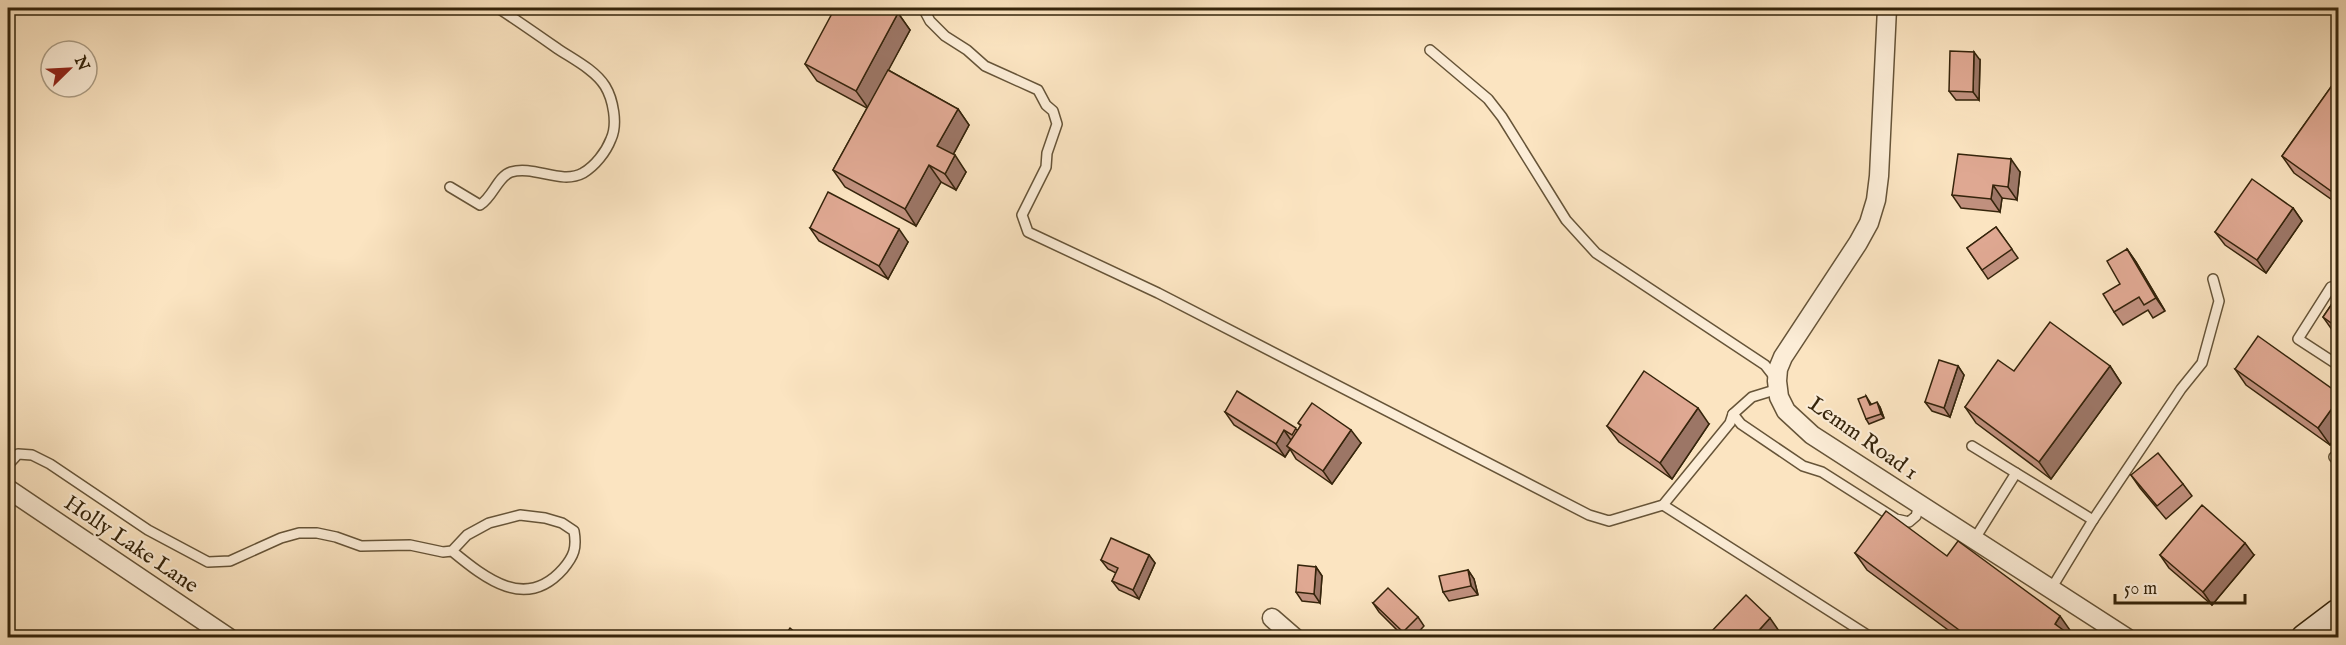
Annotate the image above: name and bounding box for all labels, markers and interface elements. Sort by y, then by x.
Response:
north arrow [39,39,99,99]
text: N [69,52,93,74]
street label: Lemm Road 1 [1803,391,1923,487]
street label: Holly Lake Lane [58,489,204,600]
scale bar [2115,567,2246,605]
text: 50 m [2124,578,2157,601]

